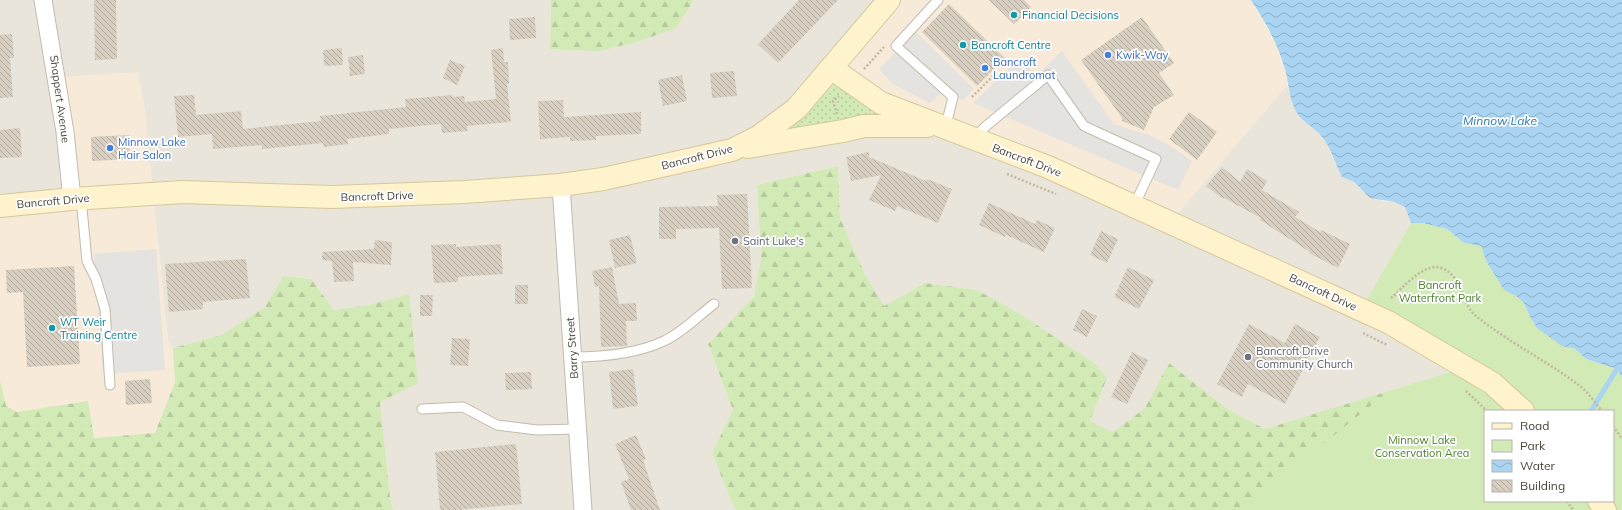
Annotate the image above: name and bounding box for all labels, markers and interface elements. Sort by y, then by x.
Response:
place label: Financial Decisions [1022,8,1119,22]
marker: Financial Decisions [1009,10,1019,20]
place label: Bancroft Centre [971,38,1051,52]
marker: Bancroft Centre [958,40,968,50]
place label: Kwik-Way [1116,48,1169,62]
marker: Kwik-Way [1103,50,1113,60]
street label: Shappert Avenue [47,54,73,144]
place label: Bancroft Laundromat [993,55,1055,82]
marker: Bancroft Laundromat [980,63,990,73]
water label: Minnow Lake [1463,113,1537,128]
place label: Minnow Lake Hair Salon [118,135,186,162]
street label: Bancroft Drive [990,140,1064,180]
street label: Bancroft Drive [660,141,734,173]
marker: Minnow Lake Hair Salon [105,143,115,153]
street label: Bancroft Drive [340,188,414,204]
street label: Bancroft Drive [16,191,90,211]
place label: Saint Luke's [743,234,804,248]
marker: Saint Luke's [730,236,740,246]
street label: Bancroft Drive [1287,270,1359,314]
park label: Bancroft Waterfront Park [1399,278,1482,305]
place label: WT Weir Training Centre [60,315,137,342]
street label: Barry Street [563,317,581,379]
marker: WT Weir Training Centre [47,323,57,333]
place label: Bancroft Drive Community Church [1256,344,1353,371]
marker: Bancroft Drive Community Church [1243,352,1253,362]
legend [1484,410,1614,502]
text: Road [1520,418,1549,433]
park label: Minnow Lake Conservation Area [1375,433,1469,460]
text: Park [1520,438,1546,453]
text: Water [1520,458,1556,473]
text: Building [1520,478,1565,493]

